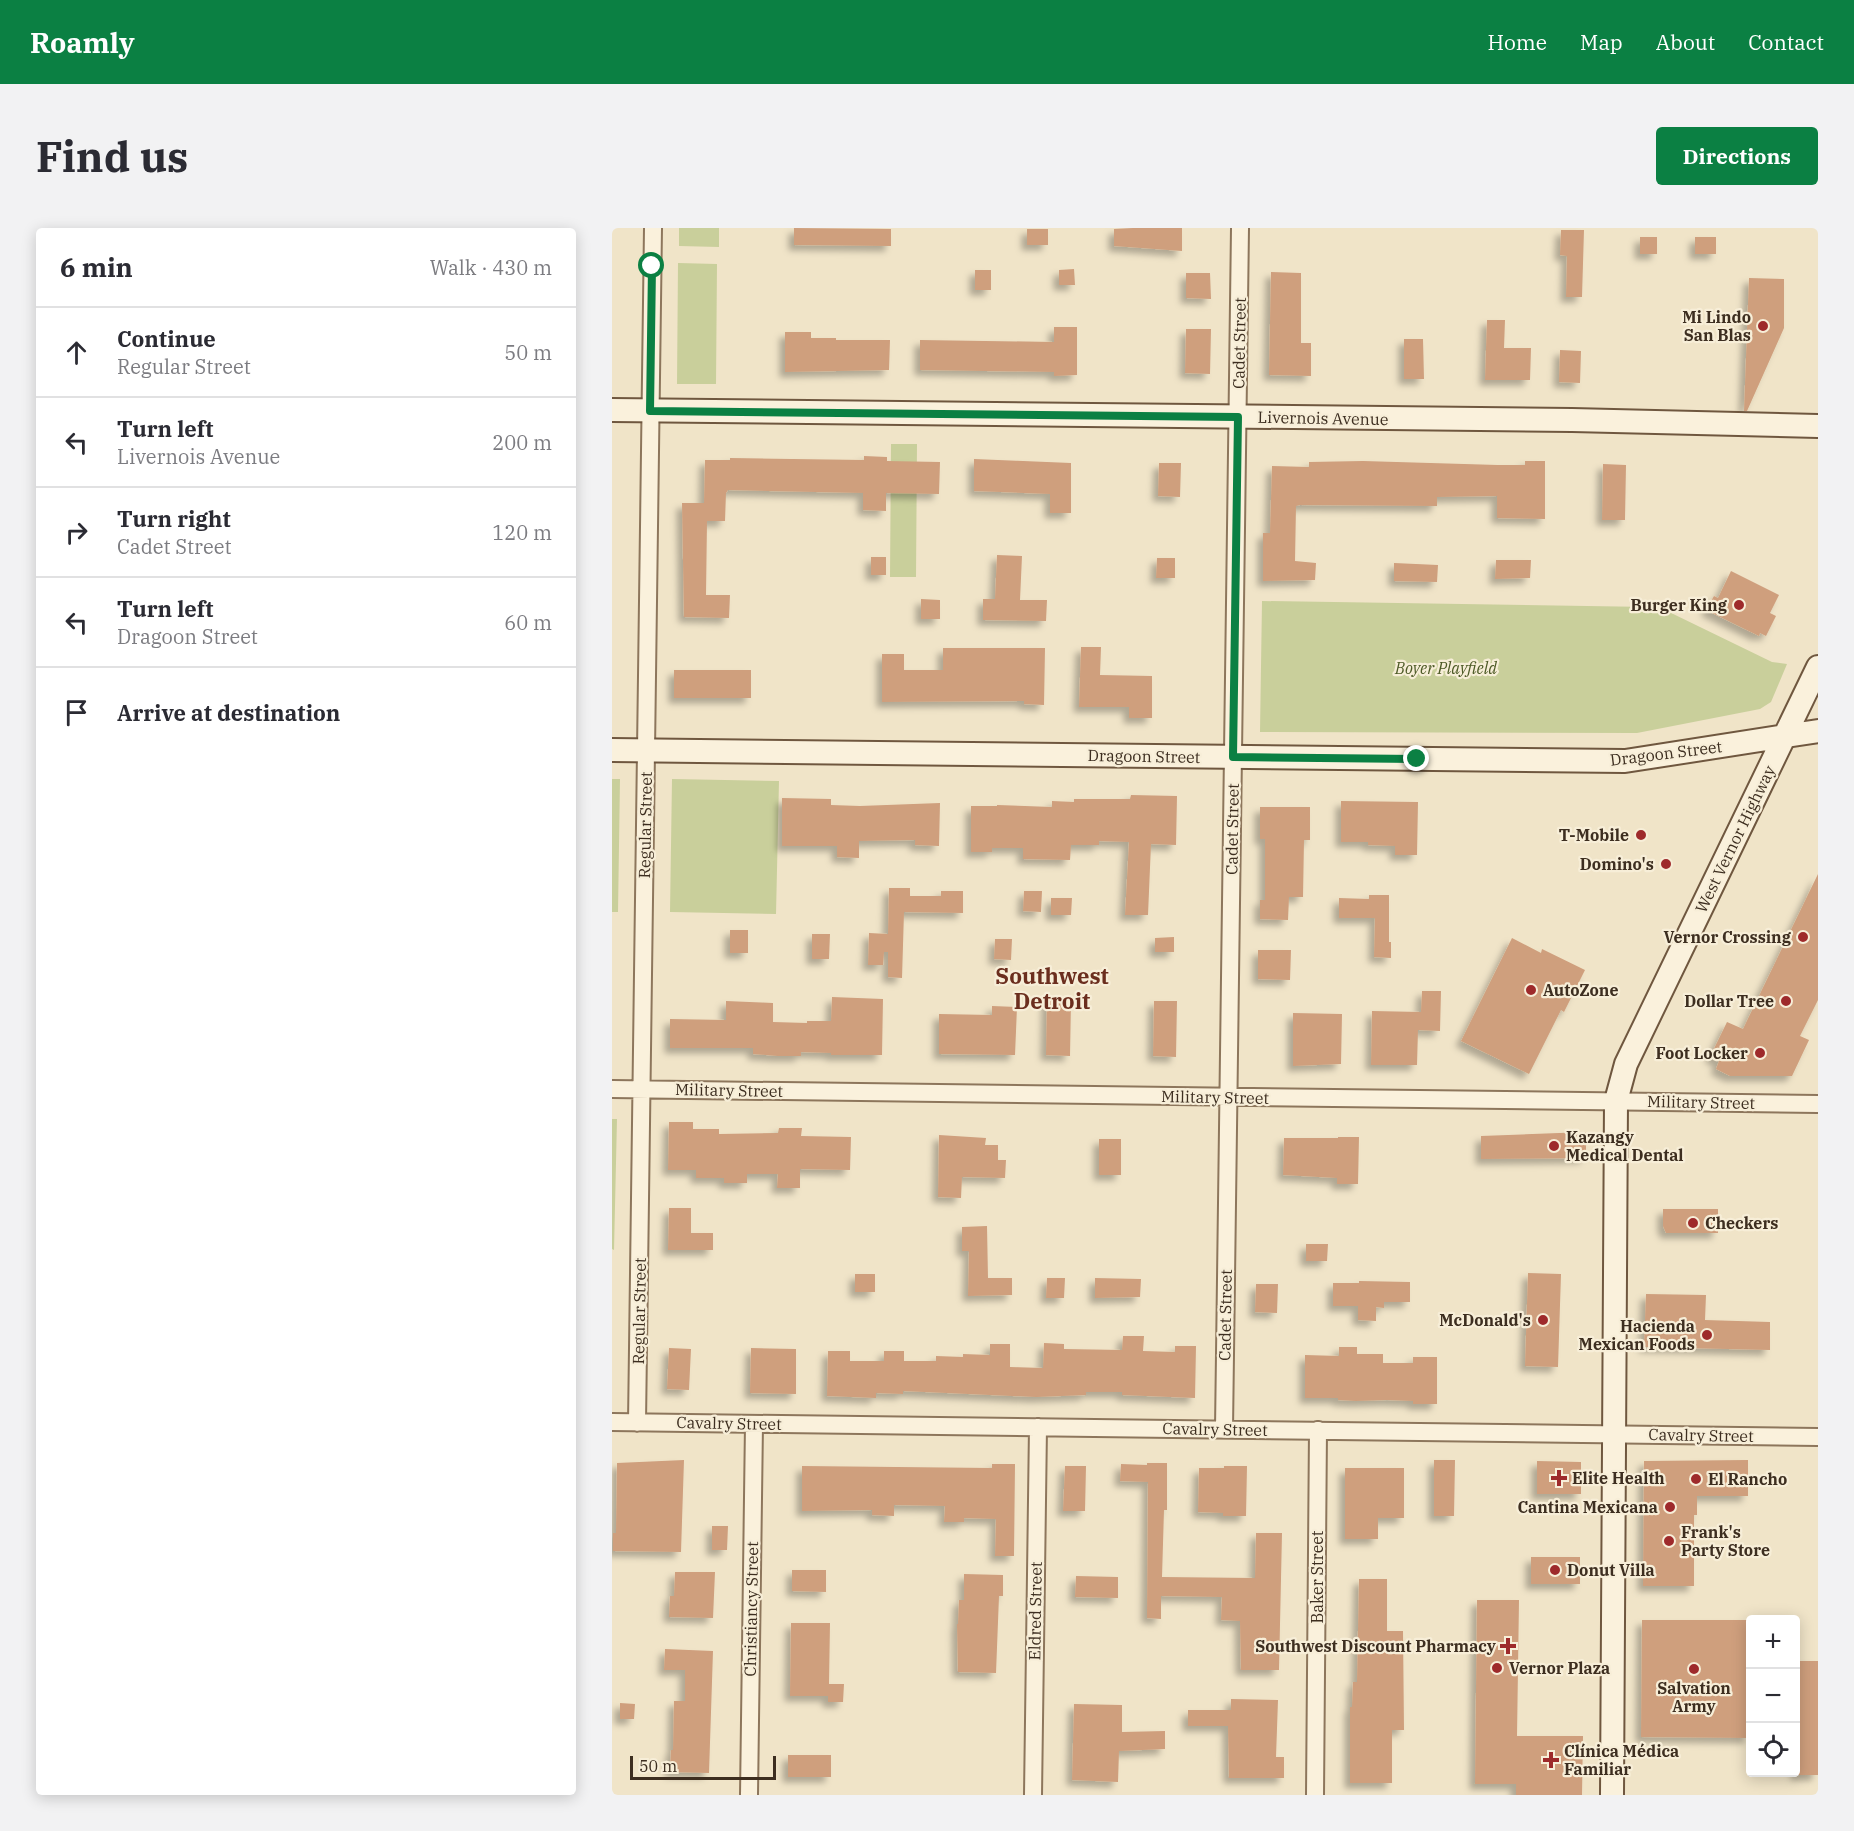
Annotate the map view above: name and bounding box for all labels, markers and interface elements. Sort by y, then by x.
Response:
text: Roamly [30,24,135,61]
text: Home [1487,28,1547,56]
text: Map [1580,28,1623,56]
text: About [1656,28,1715,56]
text: Contact [1748,28,1824,56]
button: Directions [1656,127,1818,185]
text: Find us [36,129,188,184]
text: 6 min [60,250,133,284]
route start [638,252,664,278]
text: Walk · 430 m [430,254,552,281]
street label: Cadet Street [1228,297,1250,389]
place label: Mi Lindo San Blas [1682,307,1751,345]
marker: Mi Lindo San Blas [1756,319,1770,333]
text: Continue [117,324,216,353]
icon: ahead [60,336,93,369]
text: 50 m [504,339,552,366]
text: Regular Street [117,353,251,380]
street label: Livernois Avenue [1258,407,1388,429]
text: Turn left [117,414,213,443]
icon: left [60,426,93,459]
text: 200 m [492,429,552,456]
text: Livernois Avenue [117,443,280,470]
text: Turn right [117,504,231,533]
icon: right [60,516,93,549]
text: 120 m [492,519,552,546]
text: Cadet Street [117,533,231,560]
text: Turn left [117,594,213,623]
place label: Burger King [1631,595,1728,615]
marker: Burger King [1732,598,1746,612]
icon: left [60,606,93,639]
text: 60 m [504,609,552,636]
text: Dragoon Street [117,623,258,650]
park label: Boyer Playfield [1394,658,1497,678]
icon: arrive [60,696,93,729]
text: Arrive at destination [117,698,340,727]
street label: Dragoon Street [1609,736,1724,770]
street label: Dragoon Street [1087,745,1201,767]
route end [1403,745,1429,771]
street label: West Vernor Highway [1691,762,1780,916]
street label: Regular Street [634,771,656,879]
street label: Cadet Street [1221,783,1243,875]
place label: T-Mobile [1559,825,1629,845]
marker: T-Mobile [1634,828,1648,842]
place label: Domino's [1580,854,1654,874]
marker: Domino's [1659,857,1673,871]
place label: Vernor Crossing [1664,927,1792,947]
marker: Vernor Crossing [1796,930,1810,944]
district label: Southwest Detroit [995,961,1109,1015]
place label: AutoZone [1543,980,1619,1000]
marker: AutoZone [1524,983,1538,997]
place label: Dollar Tree [1684,991,1774,1011]
marker: Dollar Tree [1779,994,1793,1008]
place label: Foot Locker [1656,1043,1748,1063]
marker: Foot Locker [1753,1046,1767,1060]
street label: Military Street [675,1079,784,1101]
street label: Military Street [1161,1086,1270,1108]
street label: Military Street [1647,1091,1756,1113]
place label: Kazangy Medical Dental [1566,1127,1684,1165]
marker: Kazangy Medical Dental [1547,1139,1561,1153]
place label: Checkers [1705,1213,1778,1233]
marker: Checkers [1686,1216,1700,1230]
street label: Regular Street [628,1257,650,1365]
street label: Cadet Street [1214,1269,1236,1361]
place label: McDonald's [1439,1310,1531,1330]
marker: McDonald's [1536,1313,1550,1327]
place label: Hacienda Mexican Foods [1579,1316,1695,1354]
marker: Hacienda Mexican Foods [1700,1328,1714,1342]
street label: Cavalry Street [676,1412,782,1434]
street label: Cavalry Street [1162,1418,1268,1440]
street label: Cavalry Street [1648,1424,1754,1446]
place label: Elite Health [1572,1468,1665,1488]
marker: Elite Health [1550,1469,1568,1487]
place label: El Rancho [1708,1469,1787,1489]
marker: El Rancho [1689,1472,1703,1486]
place label: Cantina Mexicana [1518,1497,1658,1517]
marker: Cantina Mexicana [1663,1500,1677,1514]
place label: Frank's Party Store [1681,1522,1770,1560]
street label: Baker Street [1307,1530,1327,1623]
marker: Frank's Party Store [1662,1534,1676,1548]
street label: Christiancy Street [740,1541,762,1677]
place label: Donut Villa [1567,1560,1655,1580]
street label: Eldred Street [1024,1561,1046,1661]
marker: Donut Villa [1548,1563,1562,1577]
map controls [1746,1615,1800,1777]
button: + [1746,1615,1800,1669]
place label: Southwest Discount Pharmacy [1255,1636,1497,1656]
marker: Southwest Discount Pharmacy [1501,1639,1515,1653]
place label: Vernor Plaza [1509,1658,1610,1678]
marker: Vernor Plaza [1490,1661,1504,1675]
marker: Salvation Army [1687,1662,1701,1676]
button: − [1746,1669,1800,1723]
place label: Salvation Army [1657,1678,1731,1716]
button: locate [1746,1723,1800,1777]
place label: Clínica Médica Familiar [1564,1741,1679,1779]
marker: Clínica Médica Familiar [1542,1751,1560,1769]
scale bar [630,1753,776,1780]
text: 50 m [639,1756,677,1776]

